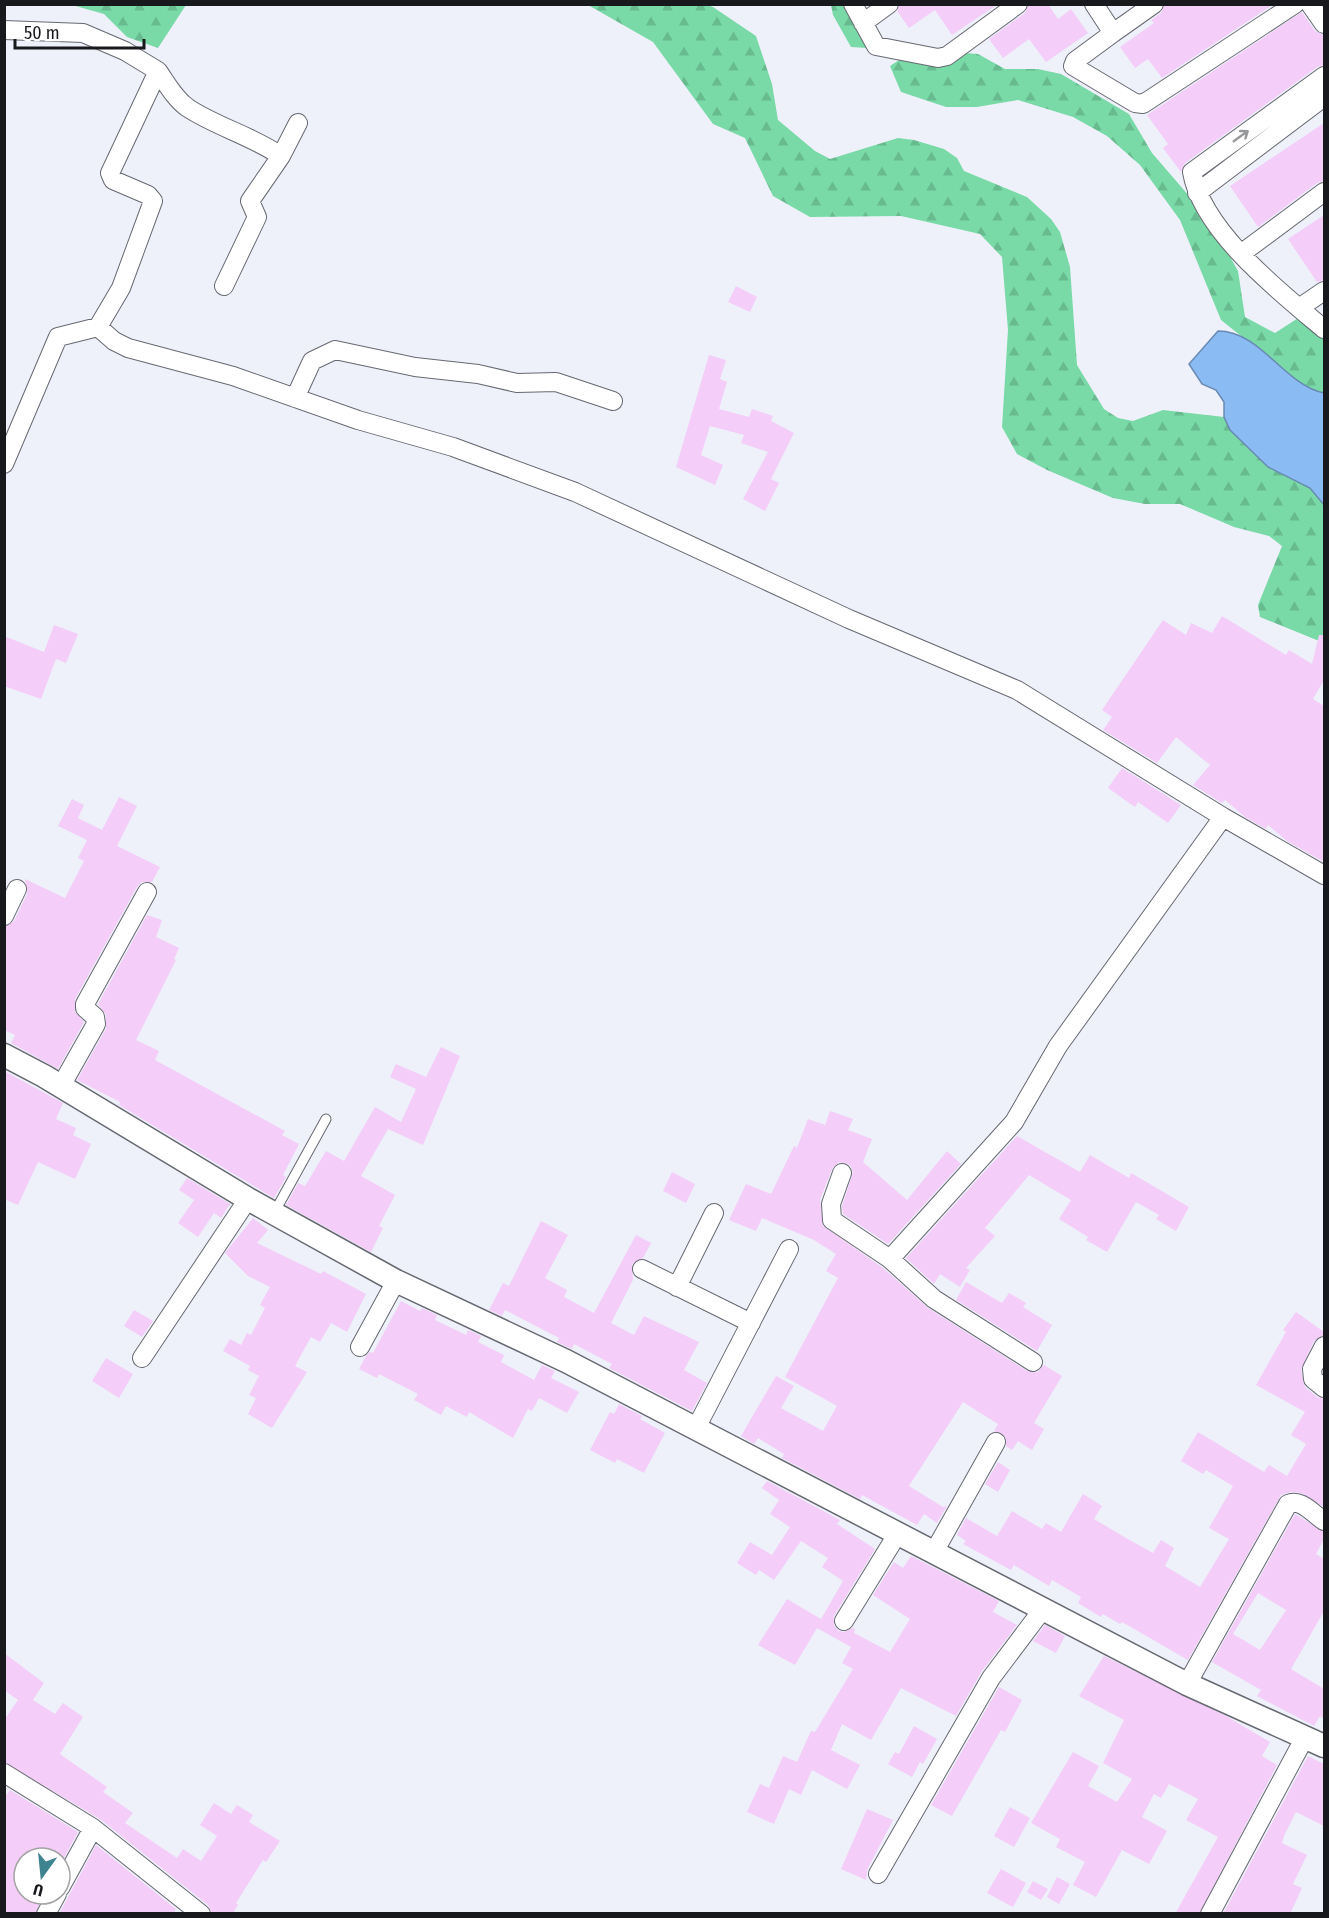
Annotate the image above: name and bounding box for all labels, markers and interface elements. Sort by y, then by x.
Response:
scale bar [15,12,144,50]
text: 50 m [24,22,60,44]
one-way arrow [1232,130,1248,142]
north arrow [12,1846,72,1906]
text: U [31,1880,45,1900]

